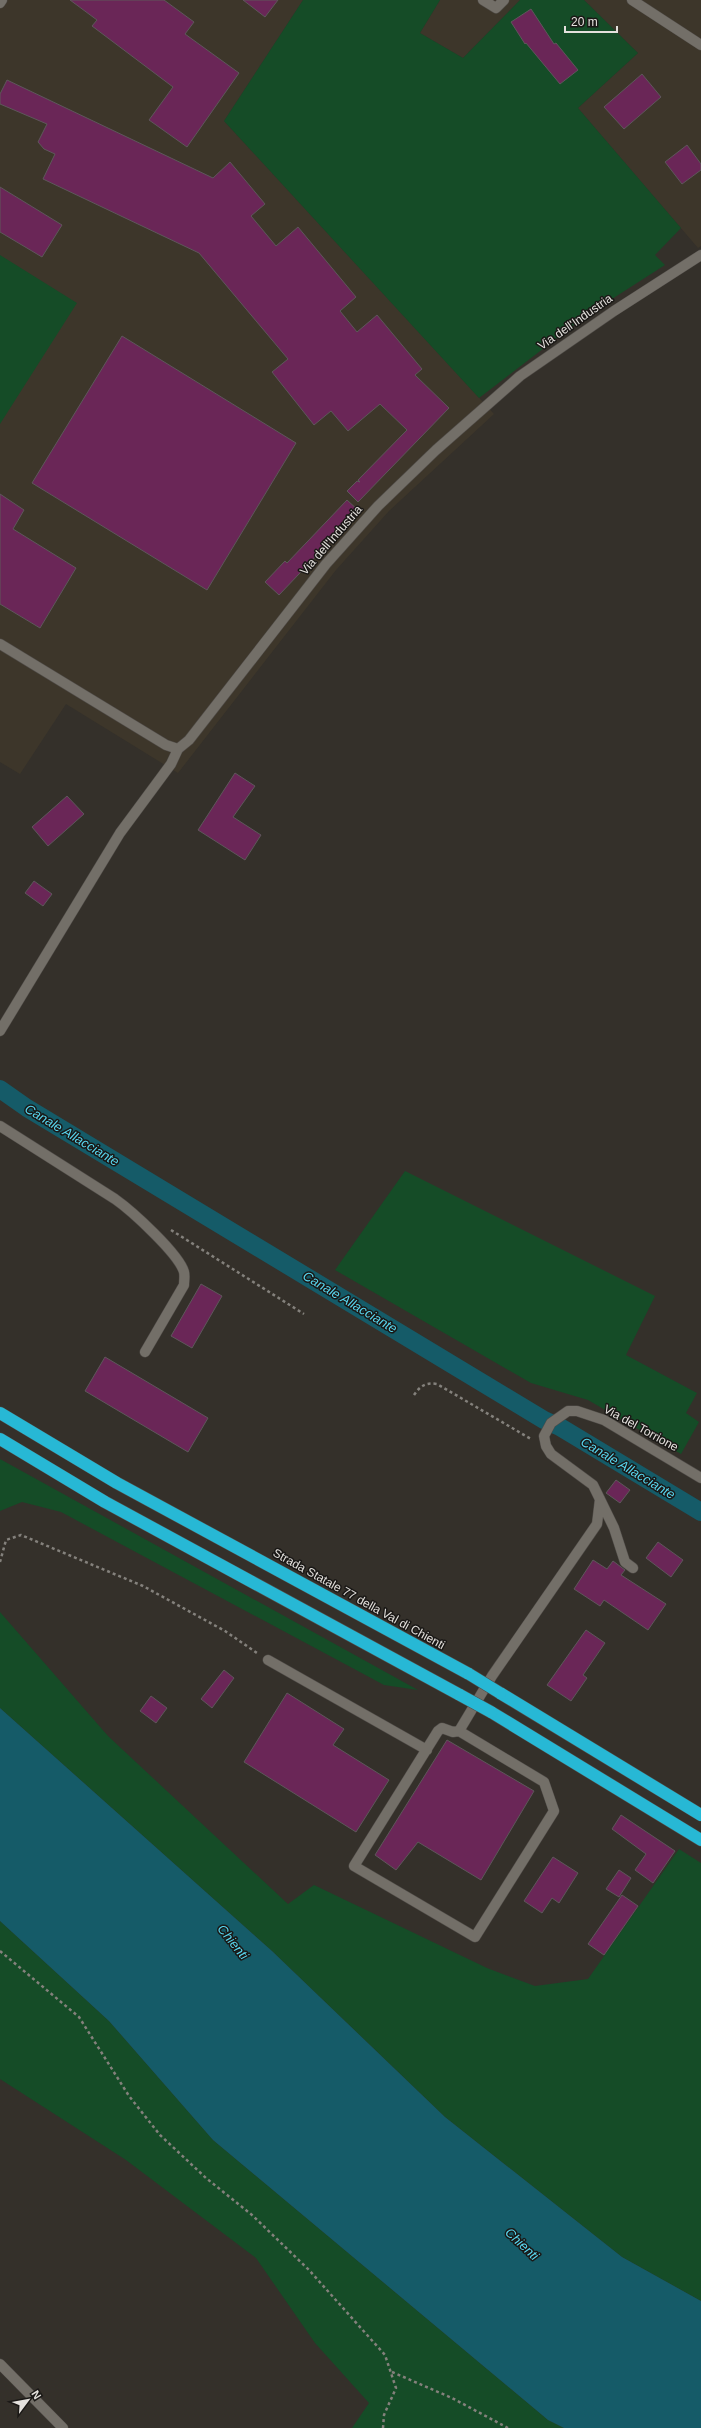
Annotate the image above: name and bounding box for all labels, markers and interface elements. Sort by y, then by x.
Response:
scale bar [565,8,617,34]
text: 20 m [571,15,598,29]
street label: Via dell'Industria [535,291,615,353]
street label: Via dell'Industria [297,502,365,578]
water label: Canale Allacciante [22,1101,122,1169]
water label: Canale Allacciante [300,1268,400,1336]
street label: Via del Torrione [601,1402,681,1454]
water label: Canale Allacciante [578,1434,678,1502]
street label: Strada Statale 77 della Val di Chienti [271,1546,447,1652]
water label: Chienti [214,1922,252,1963]
water label: Chienti [502,2225,543,2264]
north arrow [8,2380,48,2420]
text: N [29,2388,44,2401]

